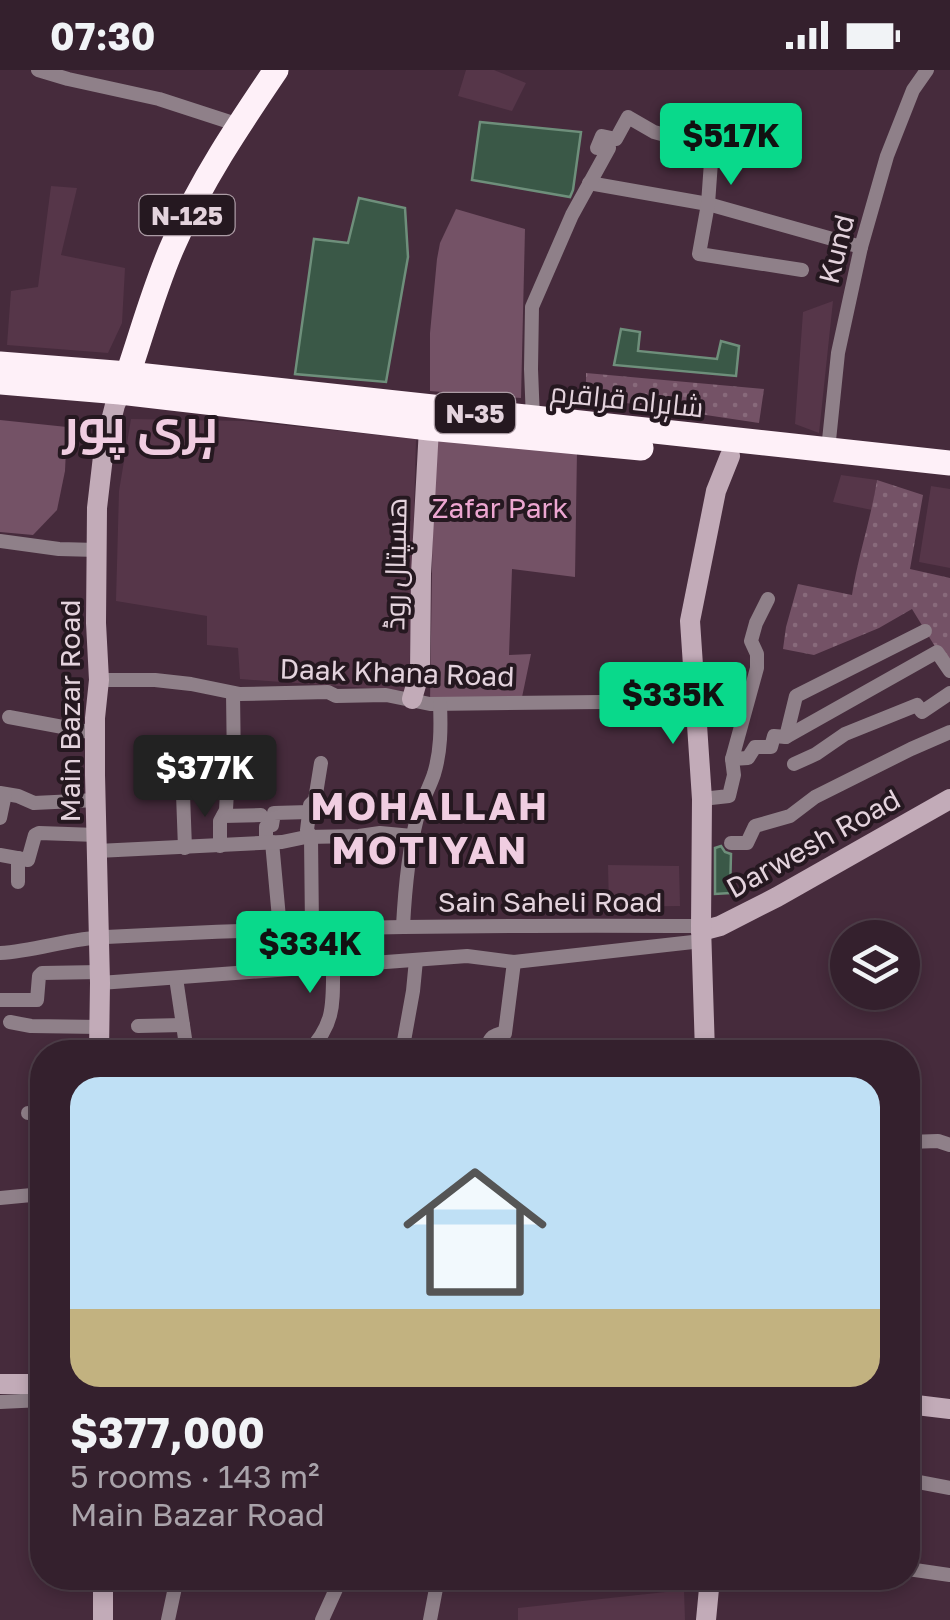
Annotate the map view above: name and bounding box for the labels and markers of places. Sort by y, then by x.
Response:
pin: $517K [661,103,801,188]
pin: $335K [603,662,743,747]
pin: $377K [135,735,275,820]
pin: $334K [240,911,380,996]

